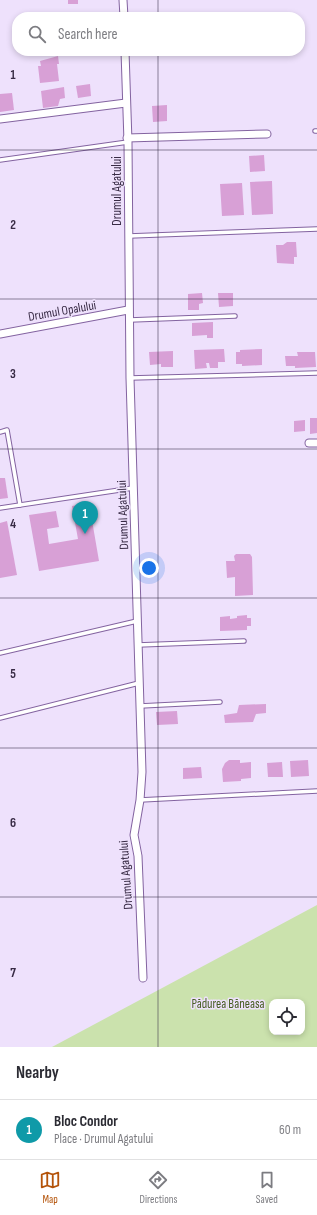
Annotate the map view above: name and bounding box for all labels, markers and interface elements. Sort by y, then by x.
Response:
search box [12,12,305,56]
icon: search [26,23,48,45]
text: Search here [58,25,118,44]
text: 1 [10,67,16,83]
street label: Drumul Agatului [109,156,125,226]
text: 2 [10,217,16,233]
street label: Drumul Opalului [27,297,97,325]
text: 3 [10,366,16,382]
street label: Drumul Agatului [114,480,132,550]
pin: 1 [72,501,98,534]
text: 4 [10,516,16,532]
your location [139,558,159,578]
text: 5 [10,666,16,682]
text: 6 [10,815,16,831]
street label: Drumul Agatului [116,840,136,910]
text: 7 [10,965,16,981]
park label: Pădurea Băneasa [191,996,265,1012]
map controls [269,999,305,1035]
button: locate [269,999,305,1035]
text: Nearby [16,1063,59,1083]
text: Bloc Condor [54,1112,118,1131]
text: 1 [26,1122,32,1138]
text: 60 m [279,1122,301,1138]
text: Place · Drumul Agatului [54,1131,153,1147]
tab: Map [39,1169,61,1206]
tab: Directions [140,1169,177,1206]
tab: Saved [256,1169,278,1206]

